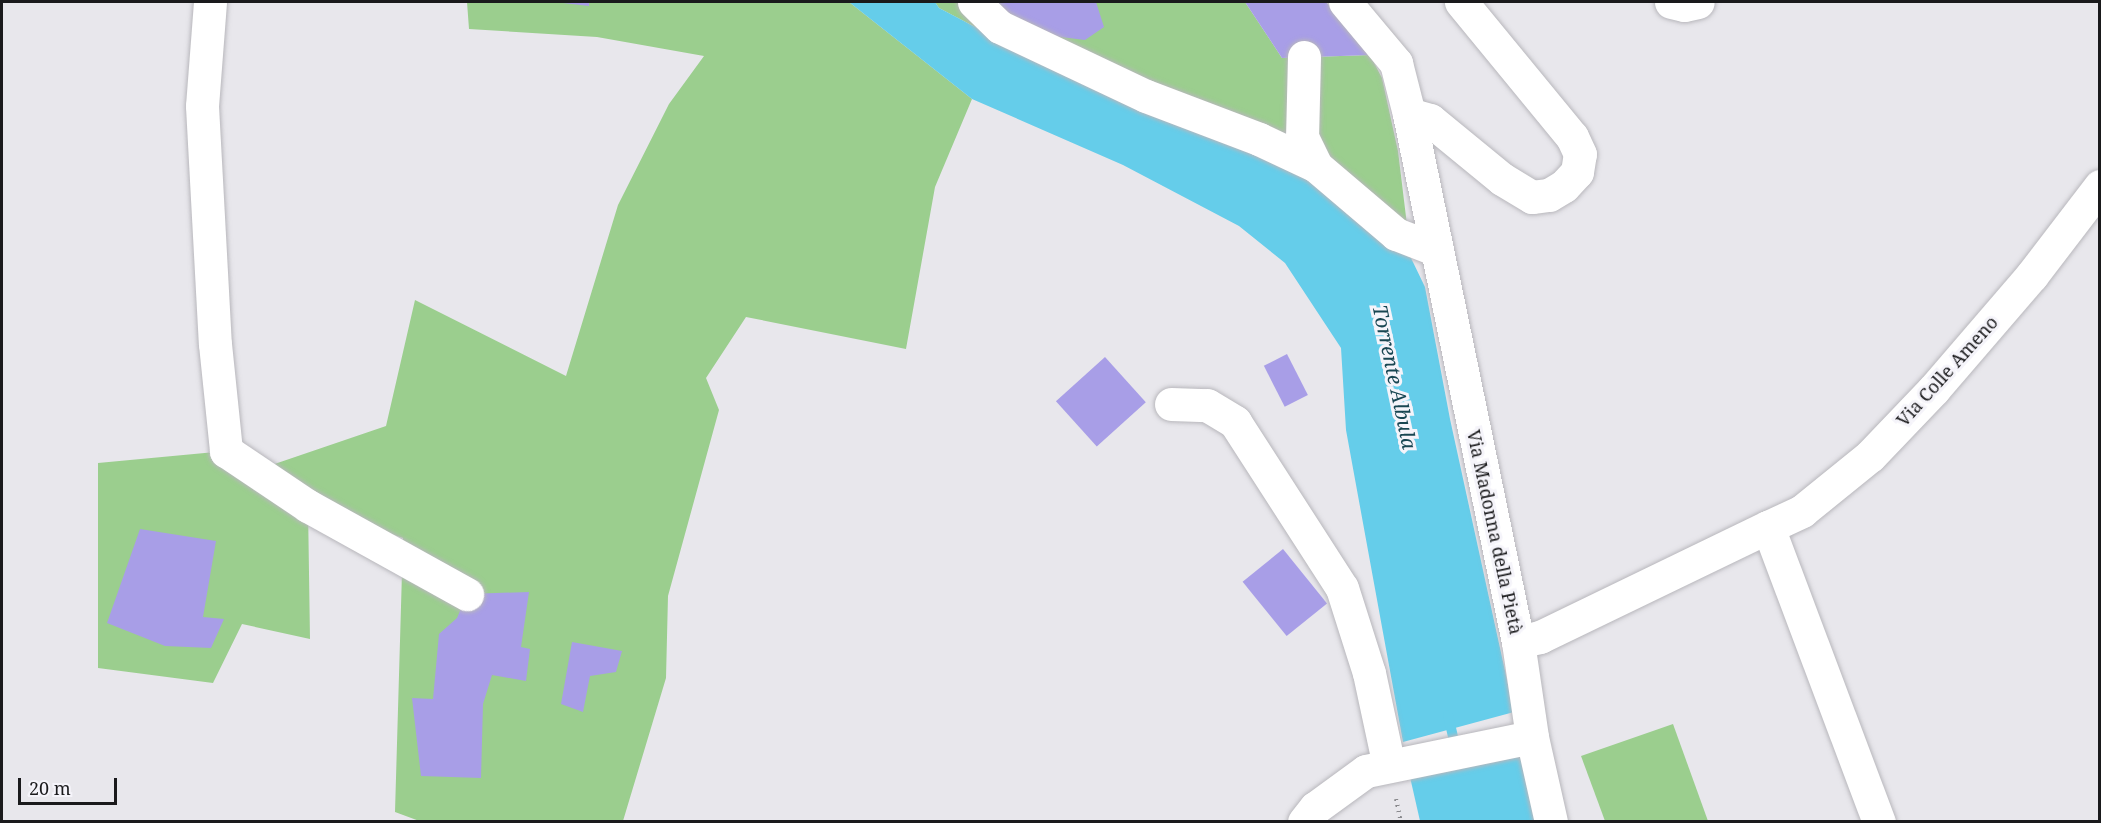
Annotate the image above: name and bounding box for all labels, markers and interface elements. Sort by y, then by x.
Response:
water label: Torrente Albula [1368,303,1422,451]
street label: Via Colle Ameno [1892,311,2002,431]
street label: Via Madonna della Pietà [1463,428,1527,636]
scale bar [21,766,120,804]
text: 20 m [29,776,71,800]

